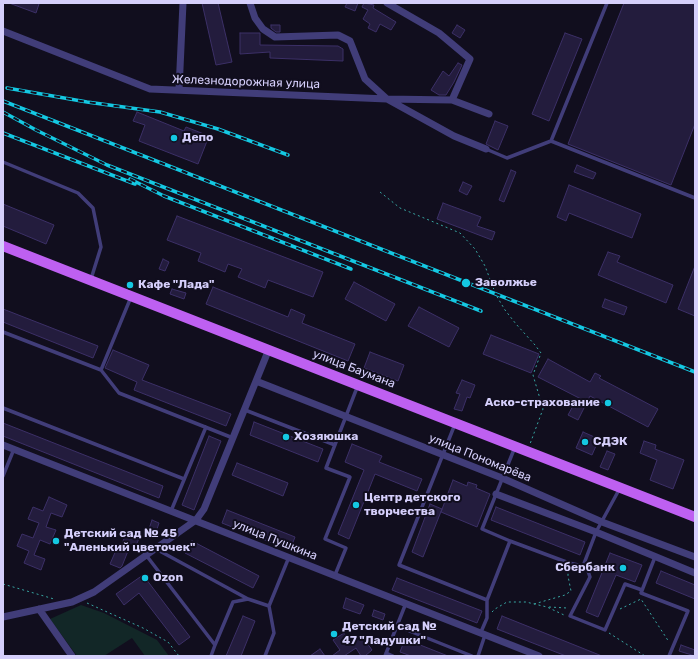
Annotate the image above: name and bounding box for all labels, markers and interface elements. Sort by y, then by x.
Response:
street label: Железнодорожная улица [172,72,320,92]
place label: Депо [182,131,213,145]
marker: Депо [169,133,179,143]
place label: Заволжье [475,276,537,290]
marker: Заволжье [460,277,472,289]
place label: Кафе "Лада" [138,278,215,292]
marker: Кафе "Лада" [125,280,135,290]
street label: улица Баумана [311,347,397,391]
place label: Аско-страхование [485,396,600,410]
marker: Аско-страхование [603,398,613,408]
place label: Хозяюшка [294,430,358,444]
street label: улица Пономарёва [427,431,533,485]
marker: Хозяюшка [281,432,291,442]
place label: СДЭК [593,435,628,449]
marker: СДЭК [580,437,590,447]
place label: Центр детского творчества [364,491,461,519]
marker: Центр детского творчества [351,500,361,510]
street label: улица Пушкина [231,517,319,563]
place label: Детский сад № 45 "Аленький цветочек" [64,527,195,555]
marker: Детский сад № 45 "Аленький цветочек" [51,536,61,546]
place label: Сбербанк [555,561,615,575]
marker: Сбербанк [618,563,628,573]
place label: Ozon [153,571,183,585]
marker: Ozon [140,573,150,583]
place label: Детский сад № 47 "Ладушки" [342,620,437,648]
marker: Детский сад № 47 "Ладушки" [329,629,339,639]

